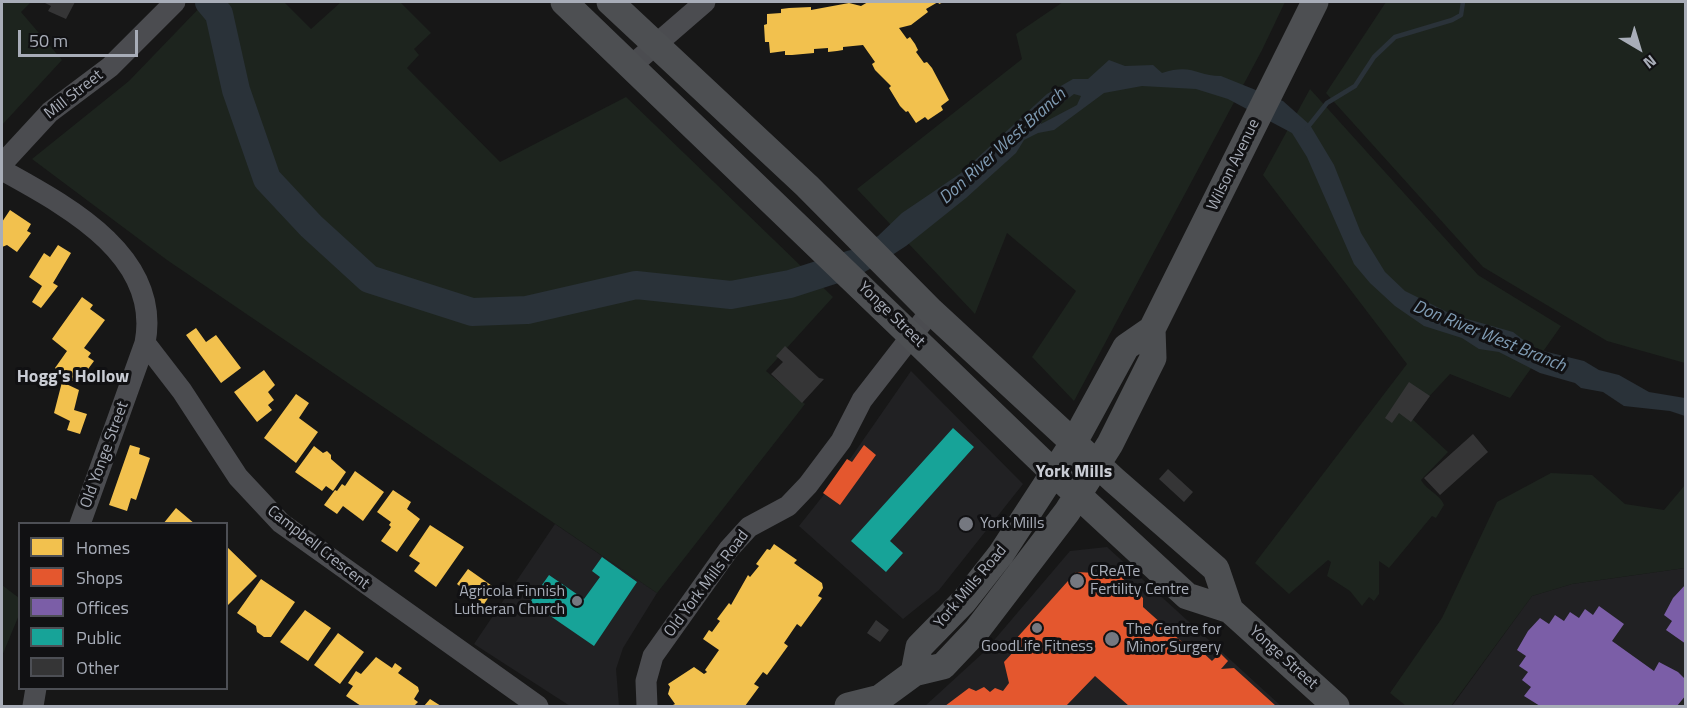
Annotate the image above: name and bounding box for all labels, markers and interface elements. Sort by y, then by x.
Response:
scale bar [21,18,141,56]
north arrow [1609,18,1669,78]
text: 50 m [29,27,68,54]
text: N [1638,49,1662,75]
street label: Mill Street [41,66,107,124]
water label: Don River West Branch [935,85,1071,209]
street label: Wilson Avenue [1204,116,1264,214]
street label: Yonge Street [854,278,928,352]
water label: Don River West Branch [1409,296,1569,378]
district label: Hogg's Hollow [17,367,129,389]
street label: Old Yonge Street [77,399,133,511]
district label: York Mills [1036,462,1112,484]
street label: Campbell Crescent [263,502,373,594]
place label: York Mills [980,514,1044,534]
marker: York Mills [957,515,975,533]
legend [18,522,228,690]
street label: Old York Mills Road [661,527,753,641]
text: Homes [76,534,130,561]
street label: York Mills Road [931,542,1011,632]
place label: CReATe Fertility Centre [1090,562,1189,600]
text: Shops [76,564,123,591]
marker: CReATe Fertility Centre [1068,572,1086,590]
place label: Agricola Finnish Lutheran Church [454,582,565,620]
text: Offices [76,594,129,621]
marker: Agricola Finnish Lutheran Church [570,594,584,608]
place label: The Centre for Minor Surgery [1126,620,1222,658]
marker: GoodLife Fitness [1030,621,1044,635]
street label: Yonge Street [1245,622,1321,694]
text: Public [76,624,122,651]
marker: The Centre for Minor Surgery [1103,630,1121,648]
place label: GoodLife Fitness [981,637,1093,657]
text: Other [76,654,119,681]

